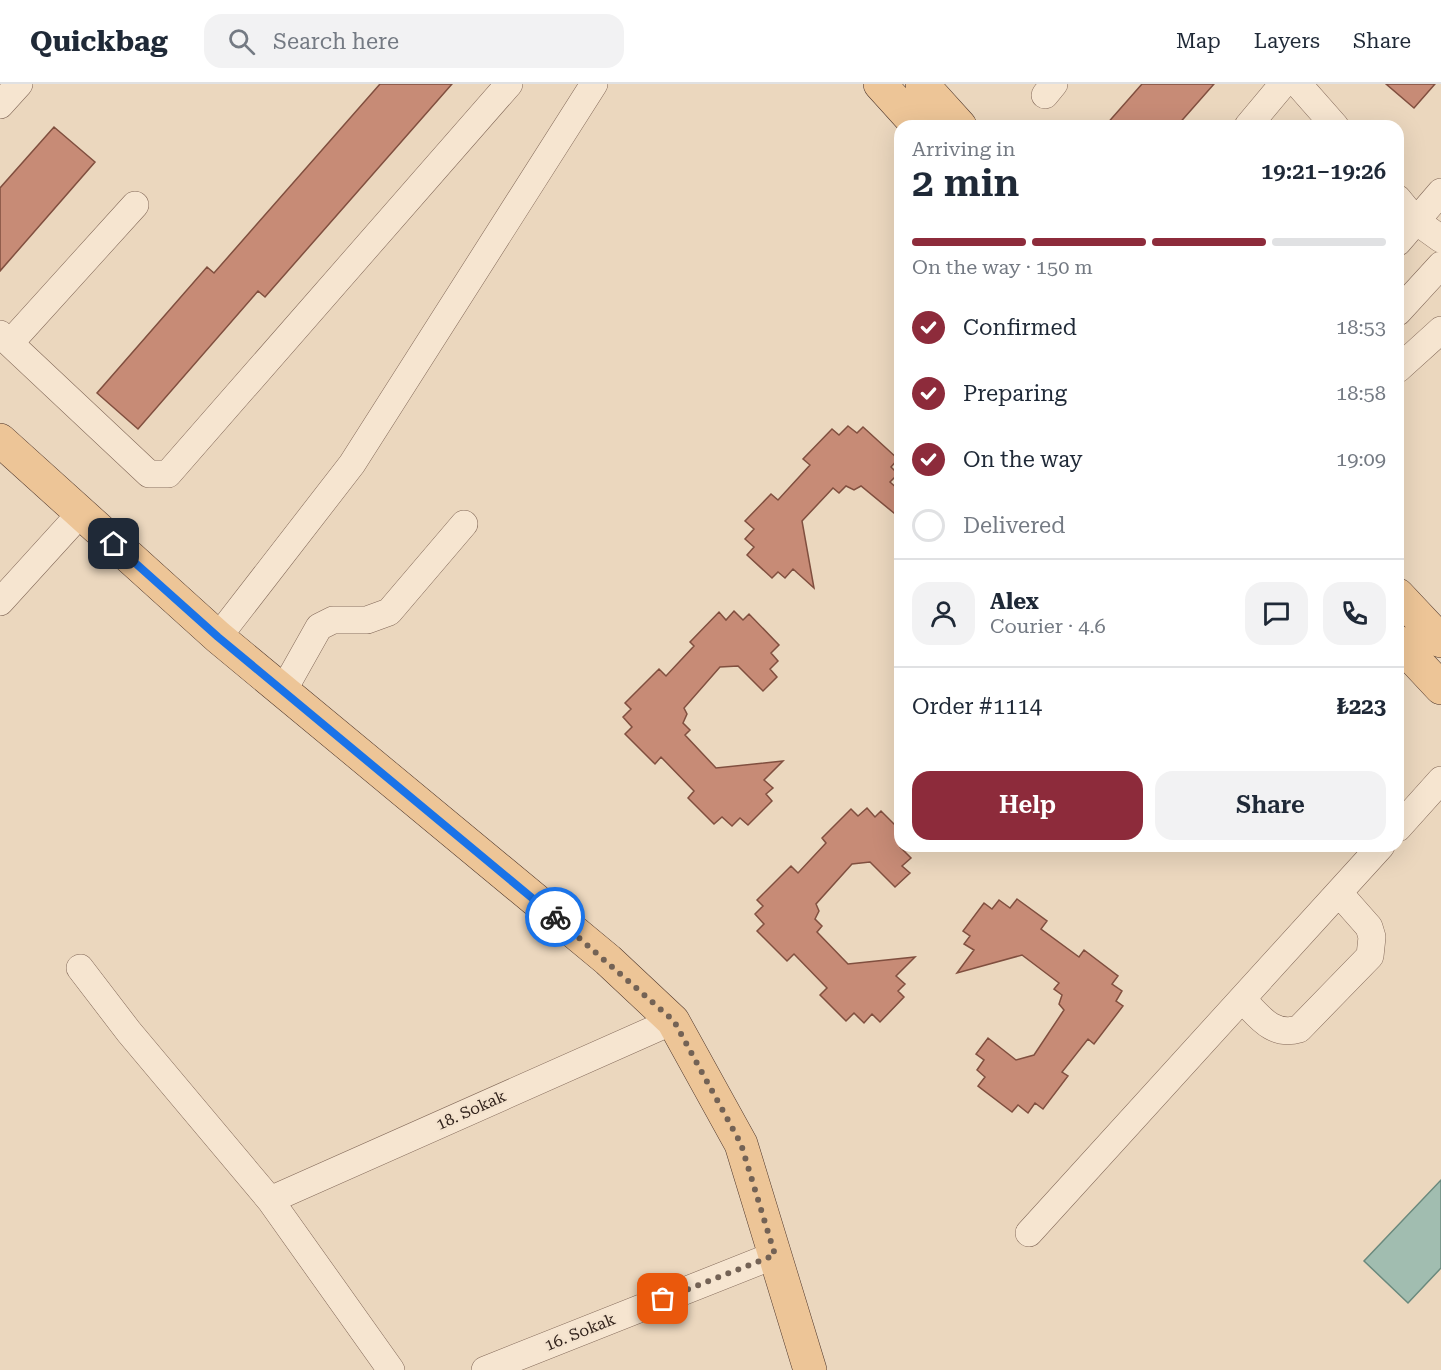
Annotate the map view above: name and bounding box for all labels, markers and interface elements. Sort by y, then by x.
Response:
search box [204,14,624,68]
text: Quickbag [30,25,168,58]
icon: search [225,25,258,58]
text: Search here [273,29,399,54]
text: Map [1176,29,1221,53]
text: Layers [1254,29,1320,53]
text: Share [1353,29,1411,53]
text: Arriving in [912,137,1015,161]
text: 19:21–19:26 [1261,159,1386,184]
text: 2 min [912,160,1019,206]
text: On the way · 150 m [912,255,1093,279]
icon: check [912,311,945,344]
text: Confirmed [963,315,1077,340]
text: 18:53 [1336,315,1386,339]
icon: check [912,377,945,410]
text: Preparing [963,381,1067,406]
text: 18:58 [1336,381,1386,405]
icon: check [912,443,945,476]
text: On the way [963,447,1083,472]
text: 19:09 [1336,447,1386,471]
text: Delivered [963,513,1065,538]
pin [88,518,139,569]
icon: home [97,527,130,560]
button: person [912,582,975,645]
button: chat [1245,582,1308,645]
button: phone [1323,582,1386,645]
text: Alex [990,589,1039,614]
text: Courier · 4.6 [990,614,1106,638]
text: Order #1114 [912,694,1042,719]
text: ₺223 [1337,694,1386,719]
button: Help [912,771,1143,840]
button: Share [1155,771,1386,840]
courier [525,887,585,947]
icon: bike [539,901,572,934]
street label: 18. Sokak [433,1086,509,1134]
pin [637,1273,688,1324]
icon: bag [646,1282,679,1315]
street label: 16. Sokak [542,1309,618,1355]

